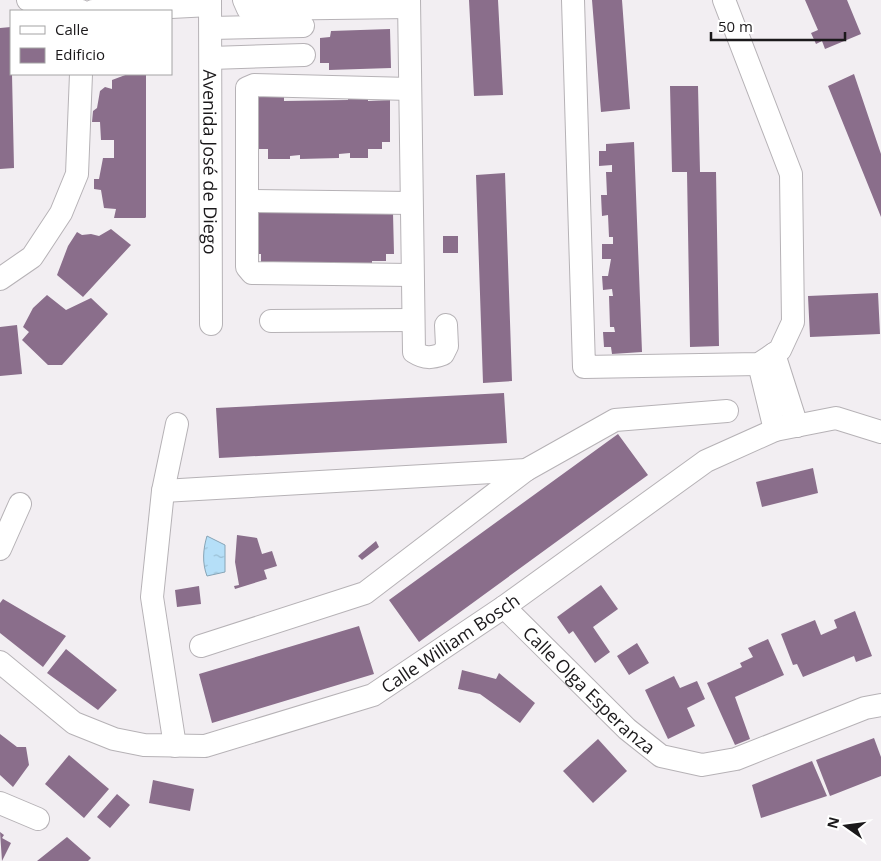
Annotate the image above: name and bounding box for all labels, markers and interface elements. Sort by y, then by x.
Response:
legend [10,10,172,75]
scale bar [711,10,845,42]
text: 50 m [718,16,753,36]
text: Calle [55,19,89,39]
text: Edificio [55,44,105,64]
street label: Avenida José de Diego [198,69,223,255]
street label: Calle William Bosch [376,588,524,698]
street label: Calle Olga Esperanza [518,621,660,759]
north arrow [821,801,871,851]
text: N [822,815,843,831]

